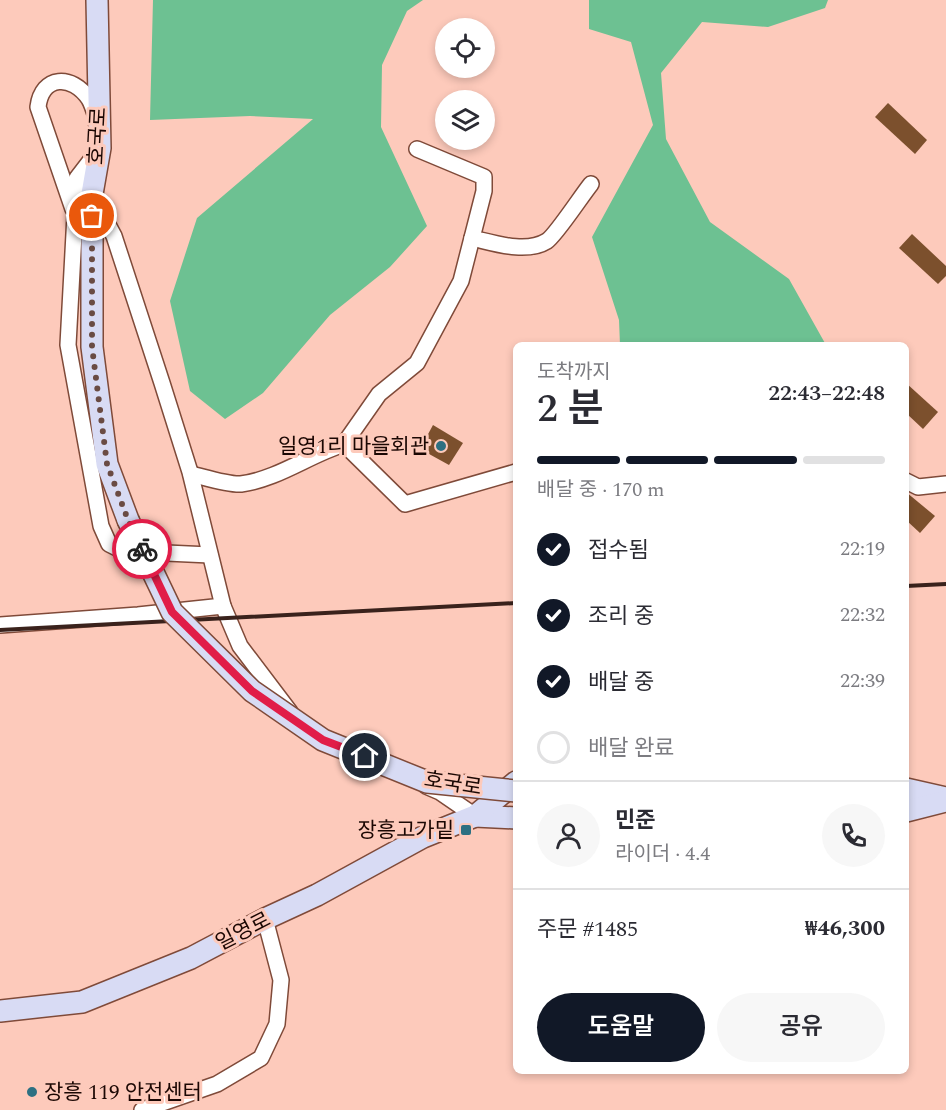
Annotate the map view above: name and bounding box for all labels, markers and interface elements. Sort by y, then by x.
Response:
map controls [435,18,495,150]
button: locate [435,18,495,78]
button: layers [435,90,495,150]
street label: 호국로 [81,106,115,166]
pin [66,190,117,241]
icon: bag [75,199,108,232]
text: 도착까지 [537,357,611,387]
text: 22:43–22:48 [768,377,885,410]
text: 2 분 [537,380,604,439]
place label: 일영1리 마을회관 [278,431,429,463]
marker: 일영1리 마을회관 [434,439,448,453]
text: 배달 중 · 170 m [537,475,664,505]
courier [112,519,172,579]
icon: bike [126,533,159,566]
icon: check [537,533,570,566]
text: 접수됨 [588,534,649,567]
text: 22:19 [840,534,885,564]
icon: check [537,599,570,632]
text: 조리 중 [588,600,654,633]
text: 22:32 [840,600,885,630]
icon: check [537,665,570,698]
text: 배달 중 [588,666,654,699]
text: 22:39 [840,666,885,696]
pin [339,730,390,781]
text: 배달 완료 [588,732,674,765]
icon: home [348,739,381,772]
street label: 호국로 [422,764,484,804]
button: person [537,804,600,867]
text: 민준 [615,804,655,837]
button: phone [822,804,885,867]
place label: 장흥고가밑 [357,815,454,847]
marker: 장흥고가밑 [459,823,473,837]
text: 라이더 · 4.4 [615,839,710,869]
street label: 일영로 [210,904,277,959]
text: ₩46,300 [805,912,885,945]
text: 주문 #1485 [537,913,638,946]
button: 도움말 [537,993,705,1062]
button: 공유 [717,993,885,1062]
place label: 장흥 119 안전센터 [44,1077,202,1109]
marker: 장흥 119 안전센터 [25,1085,39,1099]

